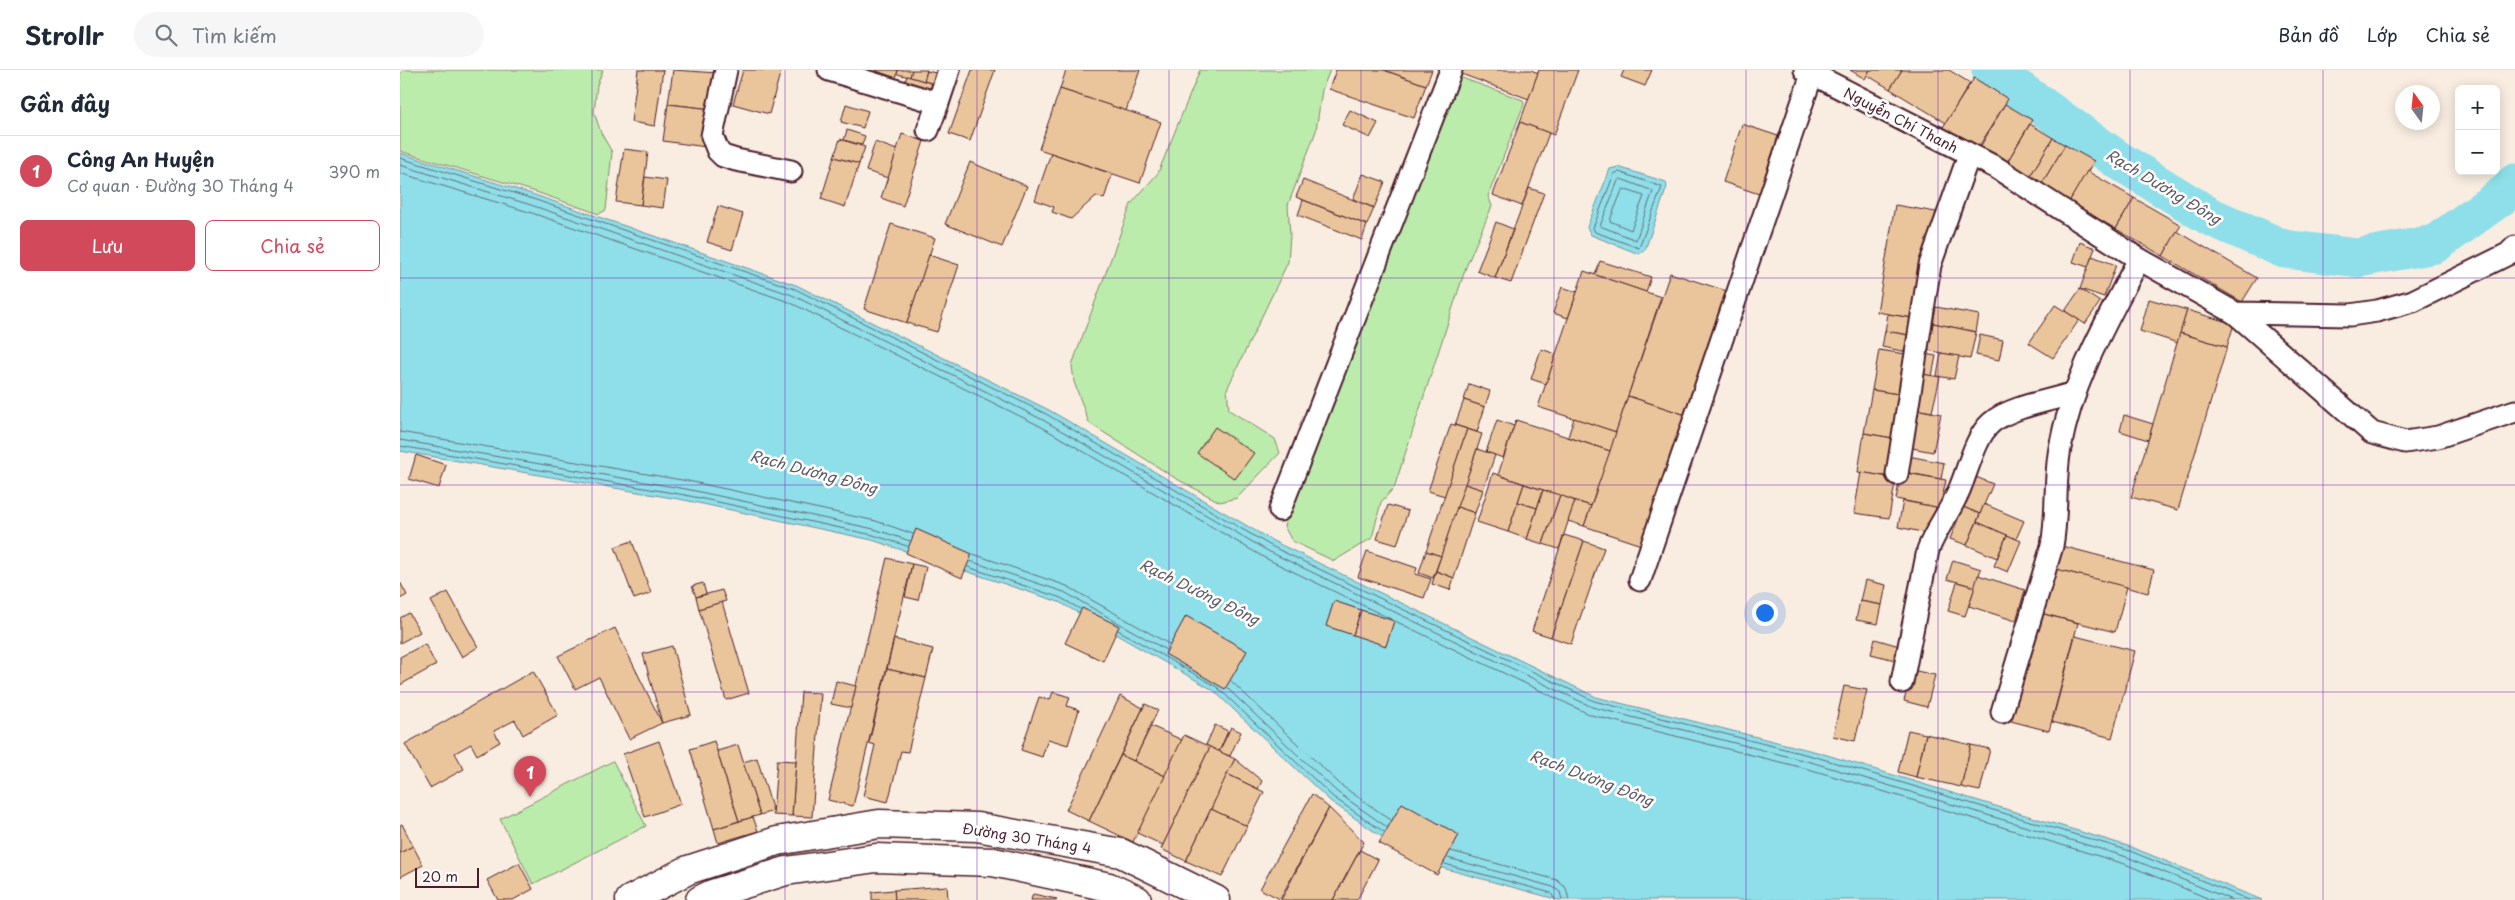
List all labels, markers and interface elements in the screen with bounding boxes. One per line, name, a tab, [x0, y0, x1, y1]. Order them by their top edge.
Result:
search box	[134, 12, 484, 57]
text: Strollr	[25, 17, 104, 53]
icon: search	[152, 21, 180, 49]
text: Tìm kiếm	[192, 21, 277, 49]
text: Bản đồ	[2278, 21, 2339, 48]
text: Lớp	[2367, 21, 2398, 48]
text: Chia sẻ	[2426, 21, 2490, 48]
street label: Nguyễn Chí Thanh	[1840, 82, 1962, 158]
north arrow	[2395, 85, 2440, 130]
map controls	[2455, 85, 2500, 175]
button: +	[2455, 85, 2500, 130]
text: Gần đây	[20, 87, 110, 119]
button: −	[2455, 130, 2500, 175]
water label: Rạch Dương Đông	[2102, 143, 2227, 230]
text: Công An Huyện	[67, 145, 214, 173]
text: 1	[32, 159, 40, 183]
text: 390 m	[329, 159, 380, 183]
text: Cơ quan · Đường 30 Tháng 4	[67, 173, 294, 197]
button: Lưu	[20, 220, 195, 271]
button: Chia sẻ	[205, 220, 380, 271]
water label: Rạch Dương Đông	[748, 443, 882, 499]
water label: Rạch Dương Đông	[1136, 552, 1265, 631]
your location	[1752, 600, 1778, 626]
water label: Rạch Dương Đông	[1527, 743, 1659, 812]
pin: 1	[514, 756, 546, 797]
street label: Đường 30 Tháng 4	[961, 817, 1093, 859]
scale bar	[415, 865, 479, 888]
text: 20 m	[422, 866, 458, 887]

